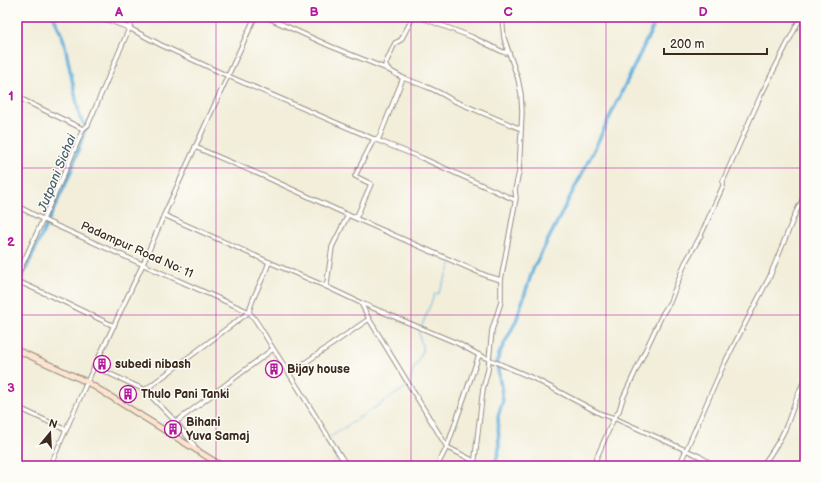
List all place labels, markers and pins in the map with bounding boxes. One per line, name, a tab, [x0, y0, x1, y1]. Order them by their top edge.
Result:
building icon: subedi nibash	[92, 354, 112, 374]
place label: subedi nibash	[115, 357, 191, 372]
building icon: Bijay house	[264, 359, 284, 379]
place label: Bijay house	[287, 362, 350, 377]
building icon: Thulo Pani Tanki	[118, 384, 138, 404]
place label: Thulo Pani Tanki	[141, 387, 229, 402]
place label: Bihani Yuva Samaj	[186, 415, 249, 444]
building icon: Bihani Yuva Samaj	[163, 419, 183, 439]

